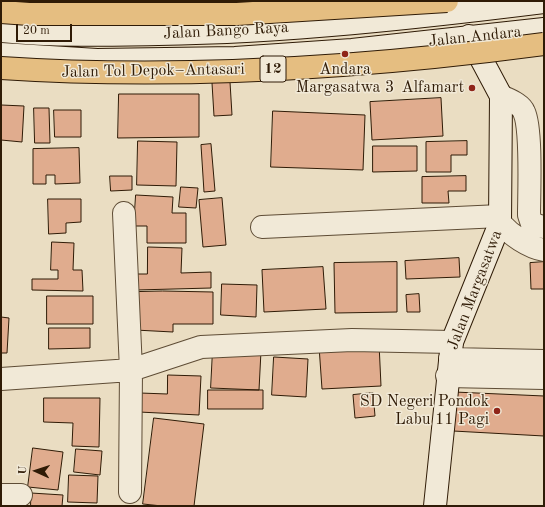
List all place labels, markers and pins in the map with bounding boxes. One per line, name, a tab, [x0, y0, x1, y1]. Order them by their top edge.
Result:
marker: Andara Margasatwa 3	[340, 49, 350, 59]
place label: Andara Margasatwa 3	[296, 60, 394, 98]
place label: Alfamart	[402, 78, 464, 98]
marker: Alfamart	[467, 83, 477, 93]
place label: SD Negeri Pondok Labu 11 Pagi	[360, 392, 489, 430]
marker: SD Negeri Pondok Labu 11 Pagi	[492, 406, 502, 416]

